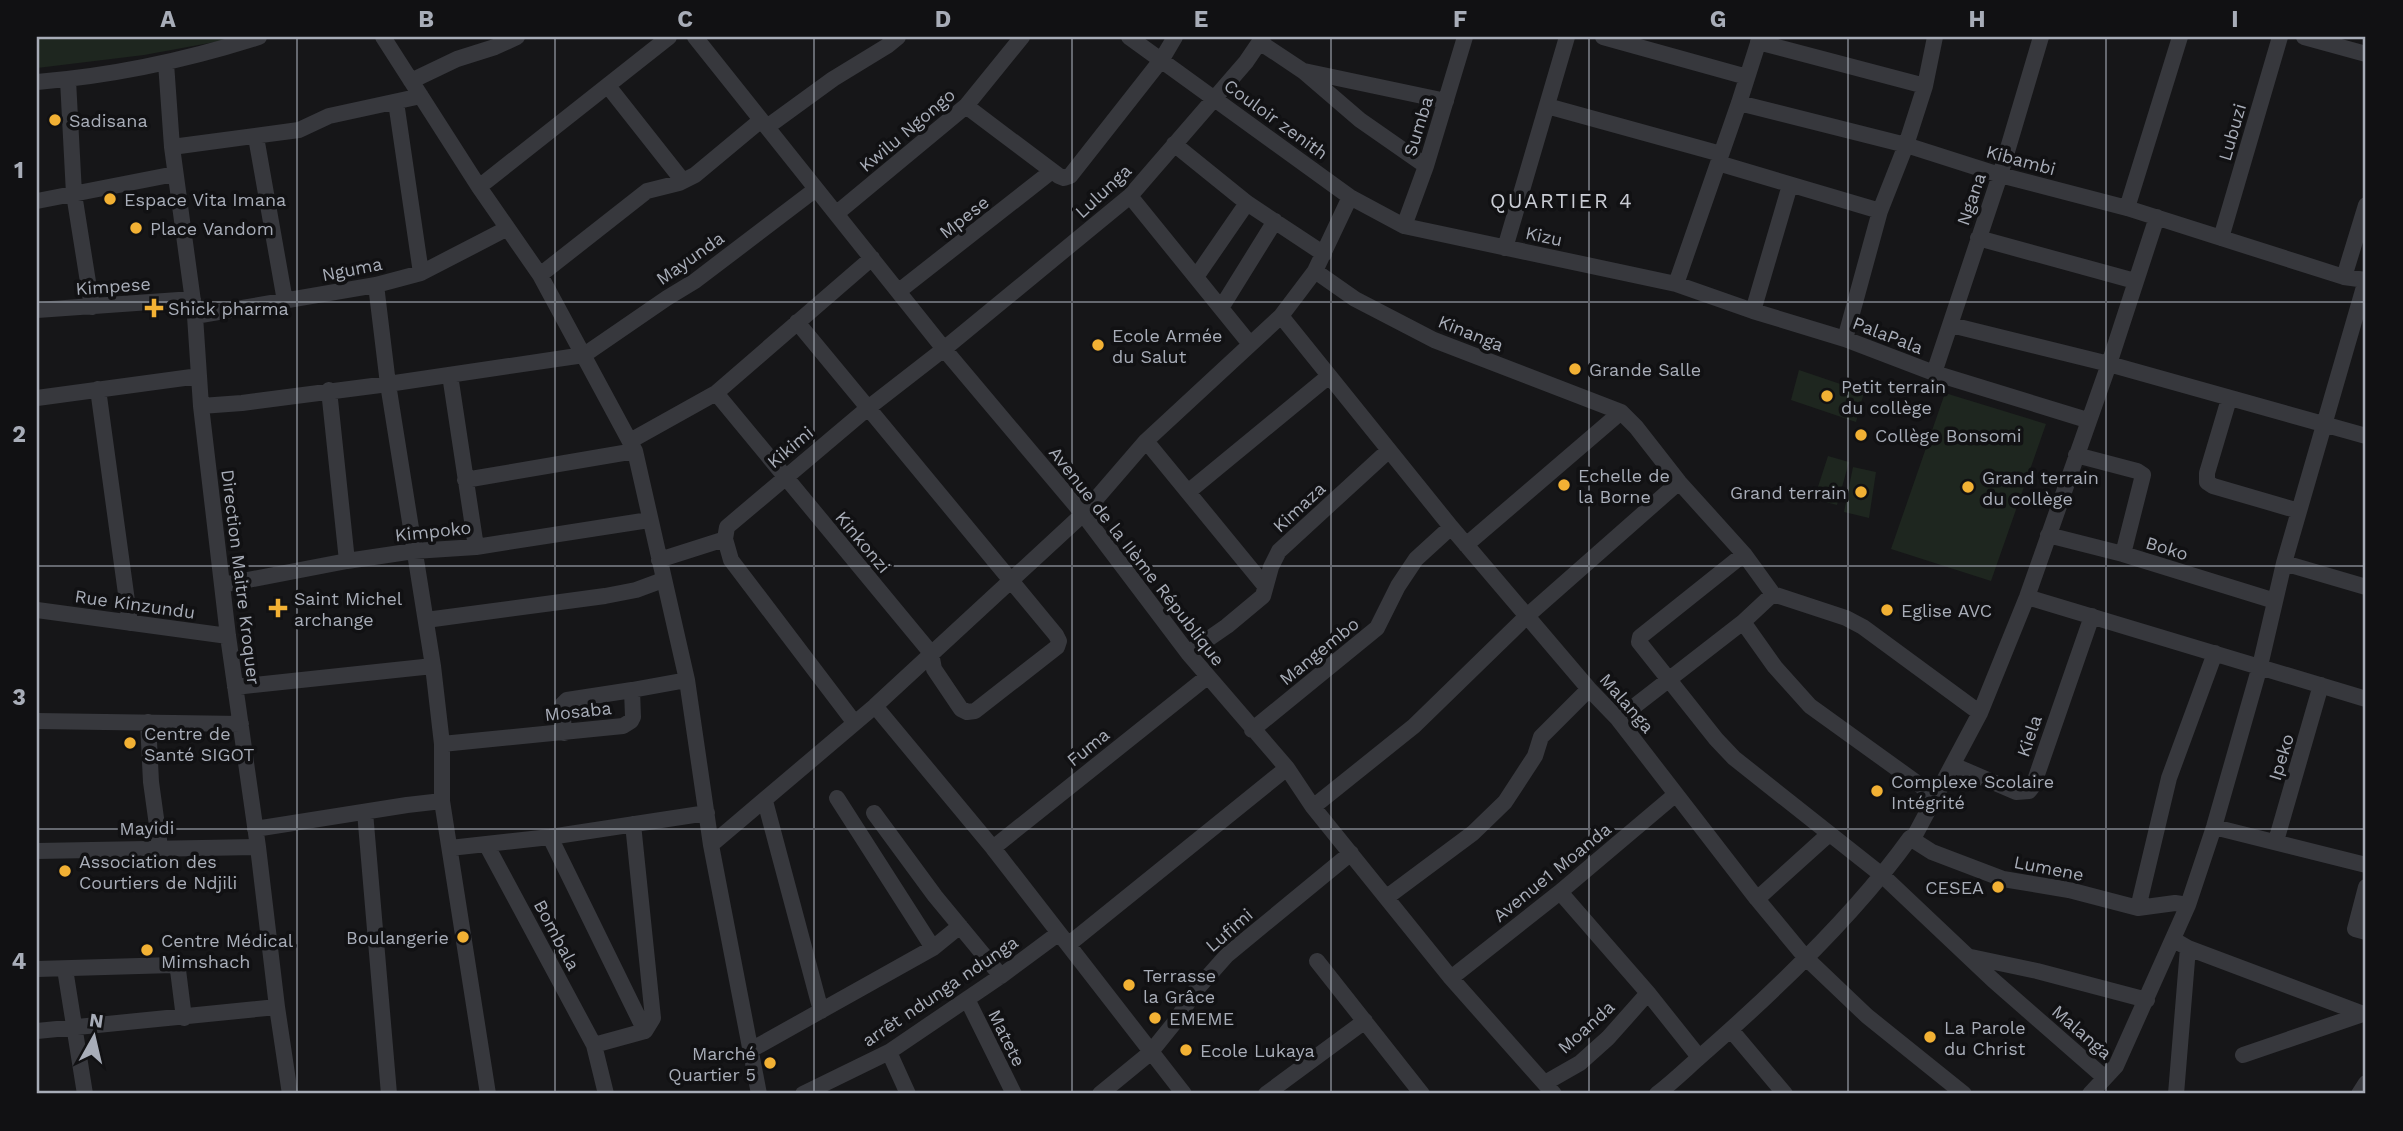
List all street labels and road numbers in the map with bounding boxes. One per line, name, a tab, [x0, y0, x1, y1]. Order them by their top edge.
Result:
street label: Couloir zenith	[1220, 74, 1332, 164]
street label: Kwilu Ngongo	[855, 84, 959, 176]
street label: Sumba	[1399, 94, 1437, 158]
street label: Lubuzi	[2214, 101, 2250, 163]
street label: Kibambi	[1984, 141, 2058, 179]
street label: Lulunga	[1071, 160, 1135, 222]
street label: Ngana	[1952, 170, 1990, 228]
street label: Mpese	[935, 191, 993, 243]
street label: Kizu	[1524, 222, 1564, 250]
street label: Mayunda	[652, 227, 728, 289]
street label: Nguma	[320, 253, 384, 285]
street label: Kimpese	[75, 273, 151, 299]
street label: Kinanga	[1435, 310, 1507, 356]
street label: PalaPala	[1850, 312, 1926, 358]
street label: Kikimi	[763, 422, 817, 472]
street label: Avenue de la IIème République	[1045, 442, 1229, 670]
street label: Direction Maitre Kroquer	[217, 468, 265, 686]
street label: Kimaza	[1269, 478, 1329, 536]
street label: Kinkonzi	[831, 507, 895, 577]
street label: Kimpoko	[394, 517, 472, 545]
street label: Boko	[2143, 532, 2191, 564]
street label: Rue Kinzundu	[73, 585, 197, 623]
street label: Mangembo	[1275, 613, 1363, 689]
street label: Malanga	[1595, 669, 1659, 737]
street label: Mosaba	[543, 697, 613, 725]
street label: Kiela	[2012, 712, 2046, 760]
street label: Fuma	[1062, 724, 1114, 770]
street label: Ipeko	[2264, 731, 2298, 783]
street label: Mayidi	[119, 817, 175, 839]
street label: Avenue1 Moanda	[1489, 818, 1615, 926]
street label: Lumene	[2012, 851, 2086, 885]
street label: Bombala	[530, 896, 584, 974]
street label: Lufimi	[1201, 904, 1257, 956]
street label: arrêt ndunga ndunga	[858, 931, 1022, 1051]
street label: Moanda	[1553, 996, 1619, 1058]
street label: Malanga	[2048, 1000, 2116, 1064]
street label: Matete	[984, 1006, 1030, 1070]

